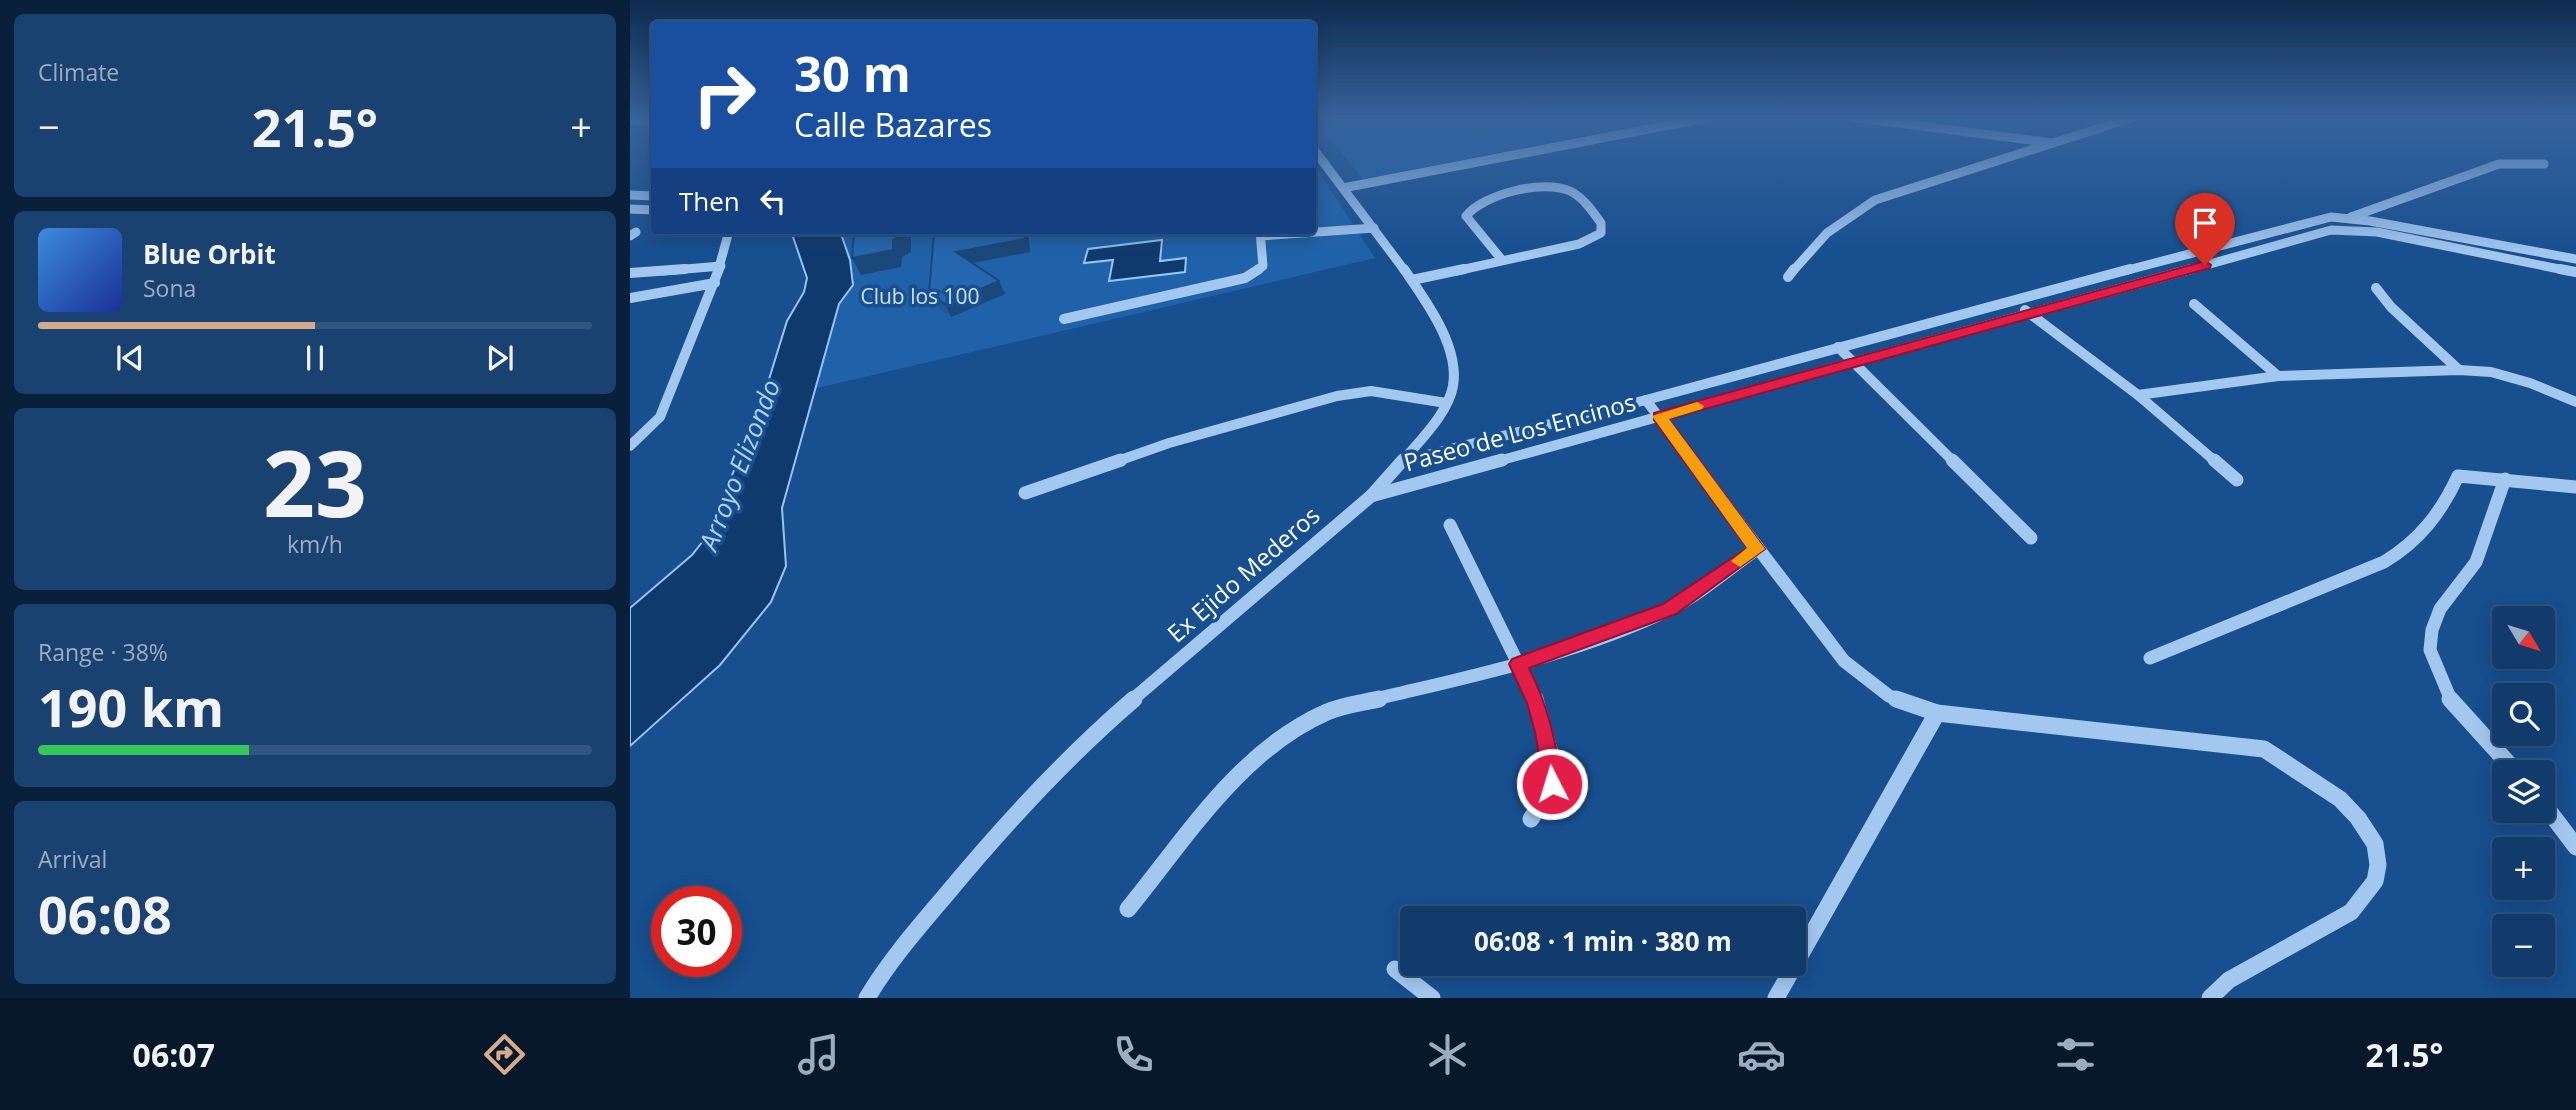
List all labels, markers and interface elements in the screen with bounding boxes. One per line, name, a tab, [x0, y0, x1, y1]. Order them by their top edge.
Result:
text: 30 m	[794, 40, 911, 106]
icon: right	[679, 49, 770, 140]
text: Climate	[38, 56, 119, 88]
text: 21.5°	[252, 91, 378, 162]
text: −	[38, 100, 60, 152]
text: +	[570, 100, 592, 152]
text: Calle Bazares	[794, 103, 992, 146]
icon: left	[754, 182, 792, 220]
text: Then	[679, 183, 740, 219]
pin	[2175, 193, 2235, 265]
icon: arrive	[2186, 204, 2224, 242]
text: Blue Orbit	[143, 236, 276, 272]
text: Sona	[143, 272, 196, 304]
park label: Club los 100	[860, 282, 980, 310]
icon: previous	[111, 339, 149, 377]
icon: pause	[296, 339, 334, 377]
icon: next	[481, 339, 519, 377]
water label: Arroyo Elizondo	[689, 374, 788, 557]
street label: Paseo de Los Encinos	[1400, 385, 1639, 478]
text: 23	[263, 420, 367, 544]
street label: Ex Ejido Mederos	[1160, 498, 1326, 649]
text: km/h	[287, 528, 343, 560]
north arrow	[2492, 606, 2555, 668]
map controls	[2492, 606, 2555, 977]
text: Range · 38%	[38, 636, 168, 668]
text: 190 km	[38, 671, 224, 742]
button: search	[2492, 683, 2555, 746]
position arrow	[1515, 747, 1589, 821]
button: layers	[2492, 760, 2555, 823]
button: +	[2492, 837, 2555, 900]
text: Arrival	[38, 843, 107, 875]
text: 06:08	[38, 878, 172, 949]
speed limit sign: 30	[651, 886, 742, 977]
button: −	[2492, 914, 2555, 977]
text: 06:08 · 1 min · 380 m	[1474, 923, 1732, 959]
icon: directions	[480, 1030, 529, 1079]
icon: music	[794, 1030, 843, 1079]
icon: phone	[1109, 1030, 1158, 1079]
icon: climate	[1423, 1030, 1472, 1079]
icon: car	[1737, 1030, 1786, 1079]
icon: filters	[2051, 1030, 2100, 1079]
text: 06:07	[133, 1033, 215, 1076]
text: 21.5°	[2366, 1033, 2443, 1076]

